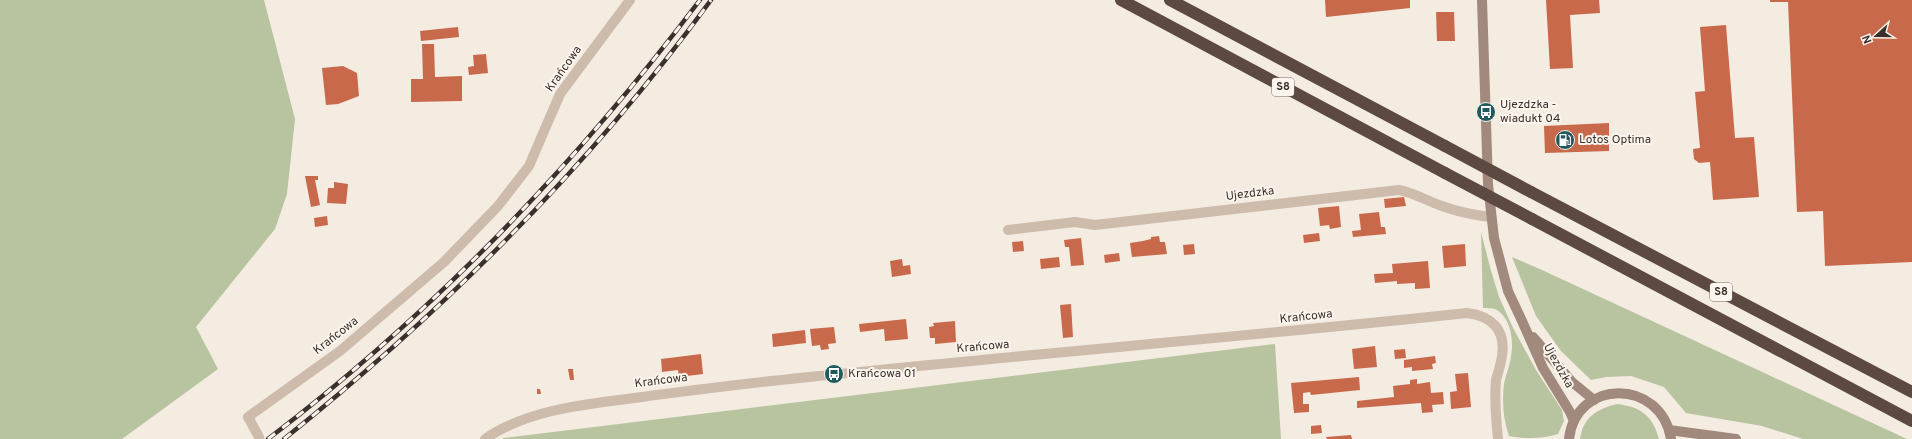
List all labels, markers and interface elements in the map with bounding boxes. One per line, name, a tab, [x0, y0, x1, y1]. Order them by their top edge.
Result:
north arrow	[1856, 16, 1896, 56]
text: N	[1860, 33, 1876, 45]
street label: Krańcowa	[542, 43, 586, 95]
road number: S8	[1272, 78, 1294, 96]
place label: Ujezdzka - wiadukt 04	[1500, 97, 1560, 127]
bus stop icon: Ujezdzka - wiadukt 04	[1475, 101, 1497, 123]
fuel station icon: Lotos Optima	[1554, 129, 1576, 151]
place label: Lotos Optima	[1579, 132, 1651, 148]
street label: Ujezdzka	[1225, 183, 1275, 205]
road number: S8	[1710, 283, 1732, 301]
street label: Krańcowa	[1279, 306, 1333, 328]
street label: Krańcowa	[310, 313, 362, 359]
street label: Krańcowa	[956, 337, 1010, 357]
street label: Ujezdzka	[1539, 341, 1577, 391]
bus stop icon: Krańcowa 01	[823, 363, 845, 385]
place label: Krańcowa 01	[848, 366, 916, 382]
street label: Krańcowa	[634, 370, 688, 392]

